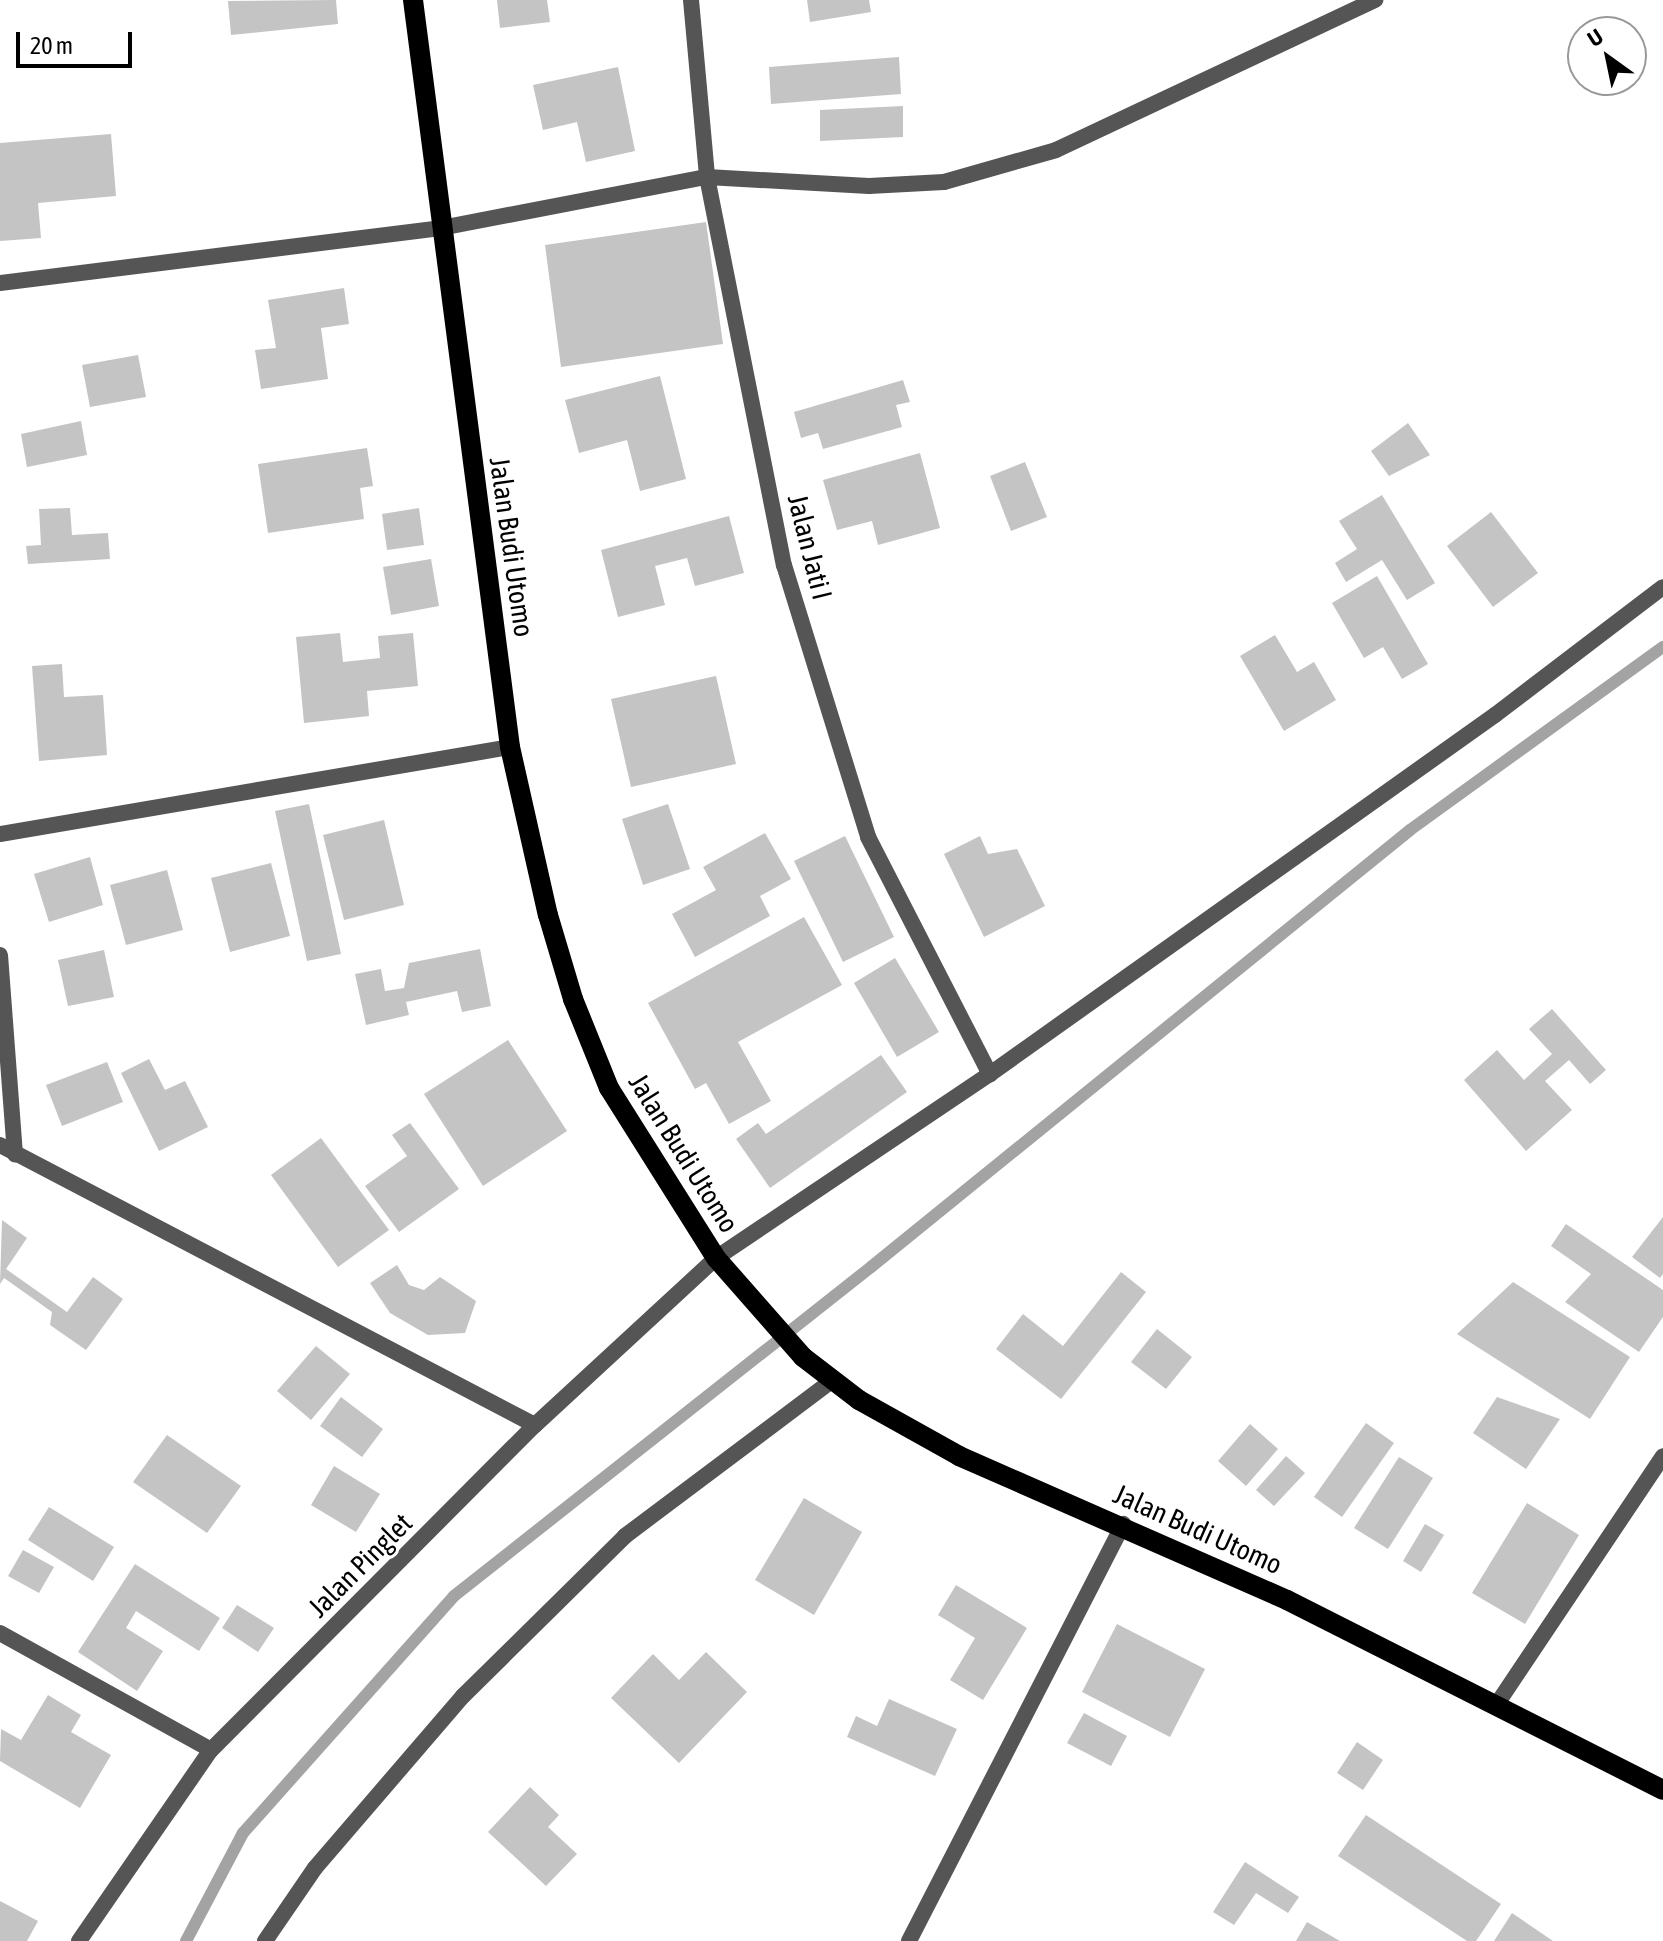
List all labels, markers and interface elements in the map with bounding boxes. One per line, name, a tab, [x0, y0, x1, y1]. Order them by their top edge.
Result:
scale bar	[20, 16, 136, 66]
north arrow	[1567, 16, 1647, 96]
text: U	[1582, 23, 1608, 52]
text: 20 m	[30, 32, 73, 59]
street label: Jalan Budi Utomo	[483, 455, 541, 639]
street label: Jalan Jati I	[781, 491, 839, 603]
street label: Jalan Budi Utomo	[622, 1067, 746, 1239]
street label: Jalan Budi Utomo	[1109, 1477, 1287, 1581]
street label: Jalan Pinglet	[301, 1506, 419, 1624]

